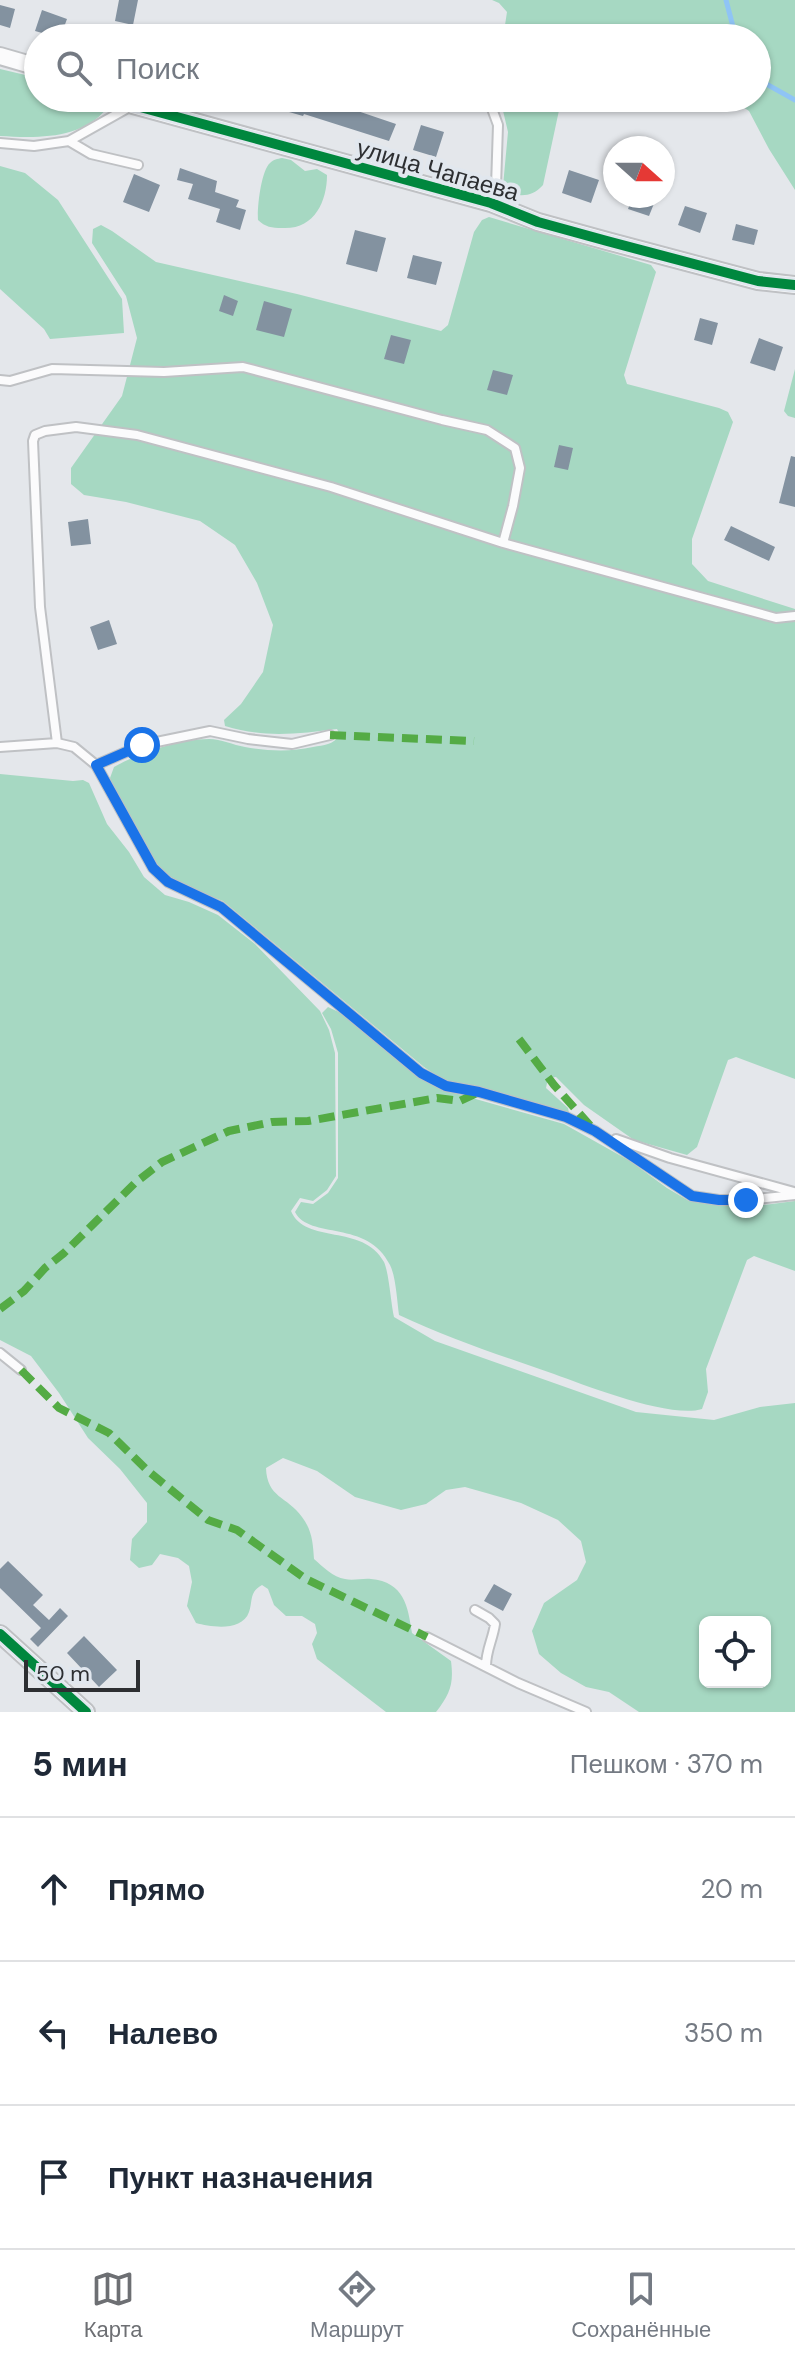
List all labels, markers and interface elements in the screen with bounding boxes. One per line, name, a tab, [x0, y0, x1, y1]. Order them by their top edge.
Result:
search box	[24, 24, 771, 112]
icon: search	[52, 46, 96, 90]
text: Поиск	[116, 49, 199, 88]
street label: улица Чапаева	[353, 132, 523, 208]
north arrow	[603, 136, 675, 208]
route start	[124, 727, 160, 763]
route end	[728, 1182, 764, 1218]
map controls	[699, 1616, 771, 1688]
button: locate	[699, 1616, 771, 1688]
scale bar	[24, 1656, 140, 1692]
text: 50 m	[36, 1659, 90, 1688]
text: 5 мин	[32, 1742, 128, 1787]
text: Пешком · 370 m	[570, 1747, 763, 1781]
icon: ahead	[32, 1867, 76, 1911]
text: Прямо	[108, 1870, 205, 1909]
text: 20 m	[700, 1872, 763, 1906]
icon: left	[32, 2011, 76, 2055]
text: Налево	[108, 2014, 218, 2053]
text: 350 m	[684, 2016, 763, 2050]
icon: arrive	[32, 2155, 76, 2199]
text: Пункт назначения	[108, 2158, 373, 2197]
tab: Карта	[84, 2267, 143, 2344]
tab: Маршрут	[310, 2267, 404, 2344]
tab: Сохранённые	[571, 2267, 711, 2344]

